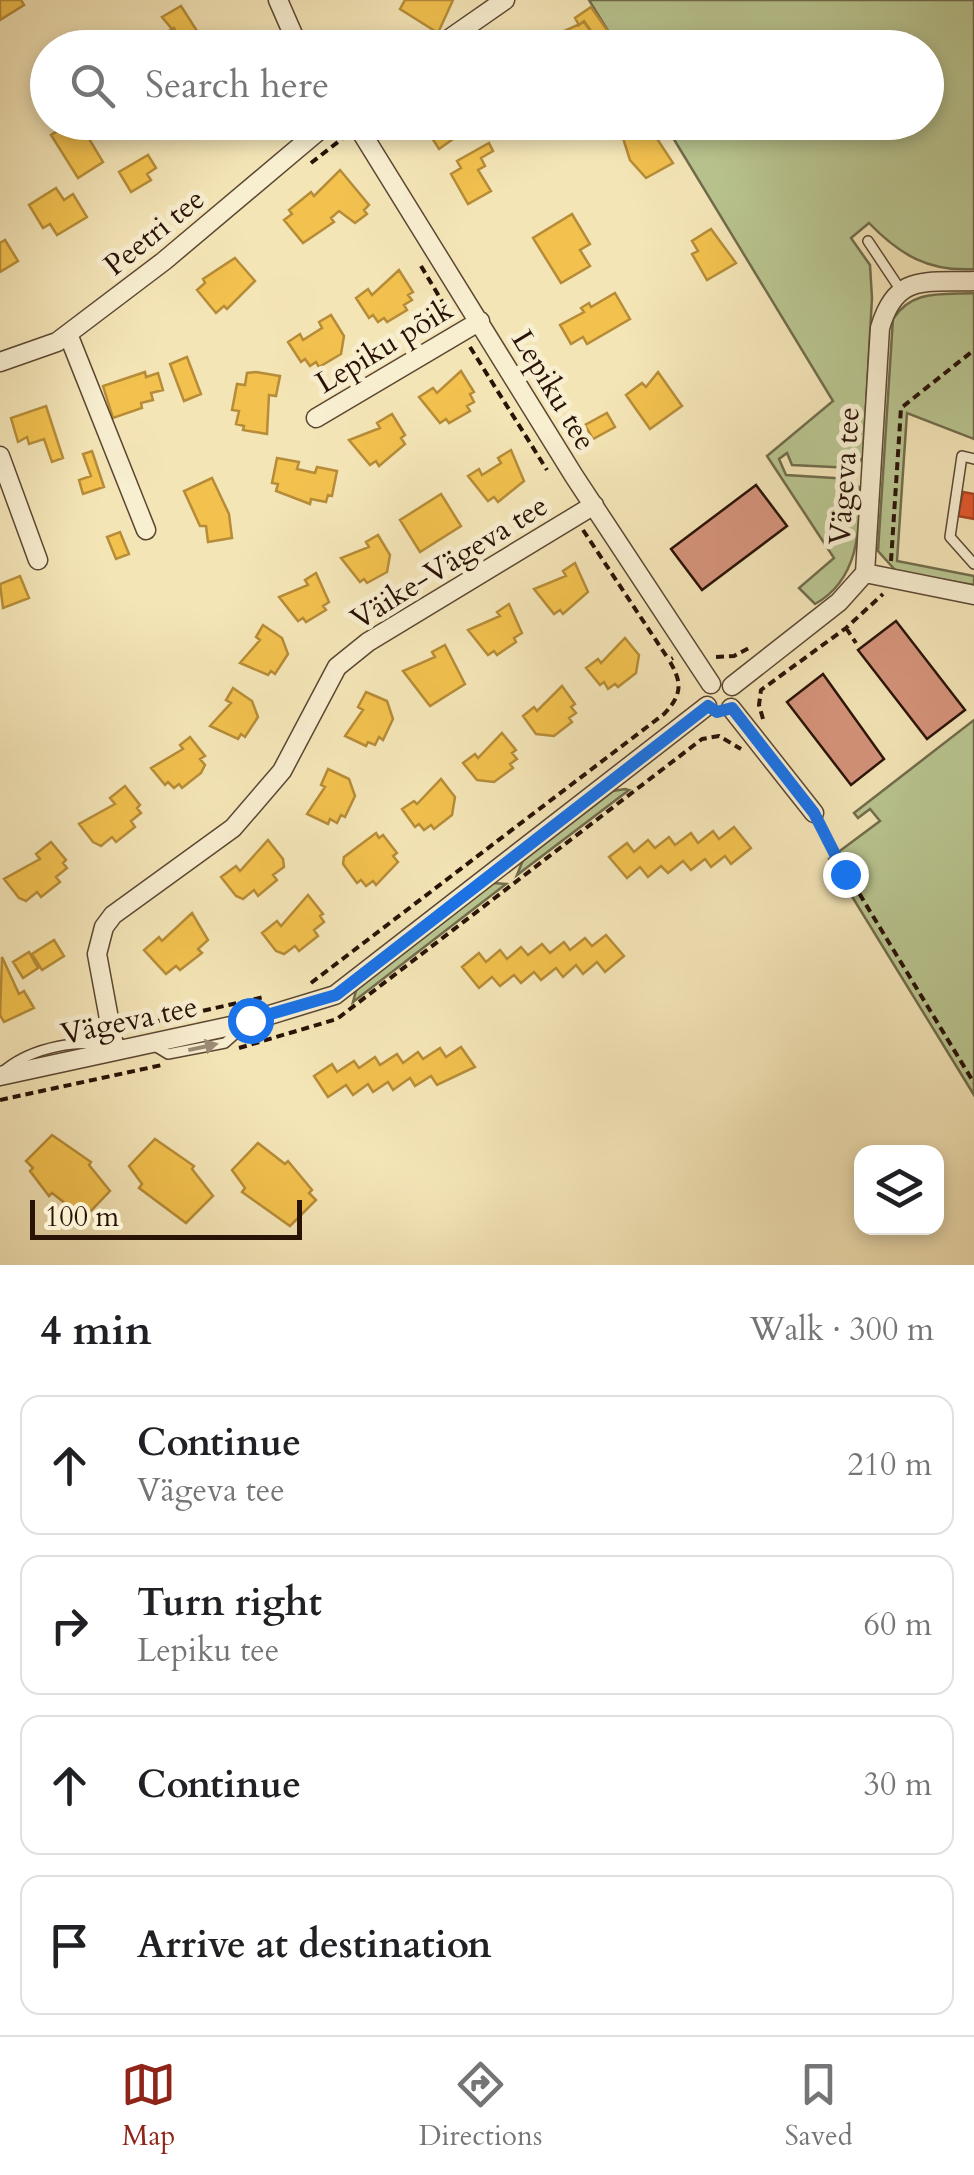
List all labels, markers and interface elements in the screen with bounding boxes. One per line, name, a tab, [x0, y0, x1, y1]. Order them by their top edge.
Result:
search box	[30, 30, 944, 140]
icon: search	[65, 58, 120, 113]
text: Search here	[145, 59, 329, 111]
street label: Peetri tee	[95, 179, 213, 286]
street label: Lepiku põik	[308, 289, 461, 403]
street label: Lepiku tee	[502, 322, 606, 458]
street label: Vägeva tee	[819, 405, 870, 547]
street label: Väike-Vägeva tee	[343, 485, 556, 640]
route end	[823, 852, 869, 898]
street label: Vägeva tee	[57, 986, 201, 1055]
route start	[228, 998, 274, 1044]
one-way arrow	[188, 1039, 219, 1055]
map controls	[854, 1145, 944, 1235]
button: layers	[854, 1145, 944, 1235]
scale bar	[30, 1195, 302, 1240]
text: 100 m	[45, 1198, 119, 1236]
text: 4 min	[40, 1302, 152, 1359]
text: Walk · 300 m	[749, 1308, 934, 1352]
text: Continue	[137, 1417, 301, 1469]
icon: ahead	[42, 1438, 97, 1493]
text: 210 m	[847, 1443, 932, 1487]
text: Vägeva tee	[137, 1469, 285, 1513]
text: Turn right	[137, 1577, 322, 1629]
icon: right	[42, 1598, 97, 1653]
text: 60 m	[864, 1603, 932, 1647]
text: Lepiku tee	[137, 1629, 279, 1673]
icon: ahead	[42, 1758, 97, 1813]
text: Continue	[137, 1759, 301, 1811]
text: 30 m	[864, 1763, 932, 1807]
icon: arrive	[42, 1918, 97, 1973]
text: Arrive at destination	[137, 1919, 492, 1971]
tab: Map	[121, 2057, 176, 2155]
tab: Directions	[419, 2057, 542, 2155]
tab: Saved	[785, 2057, 853, 2155]

